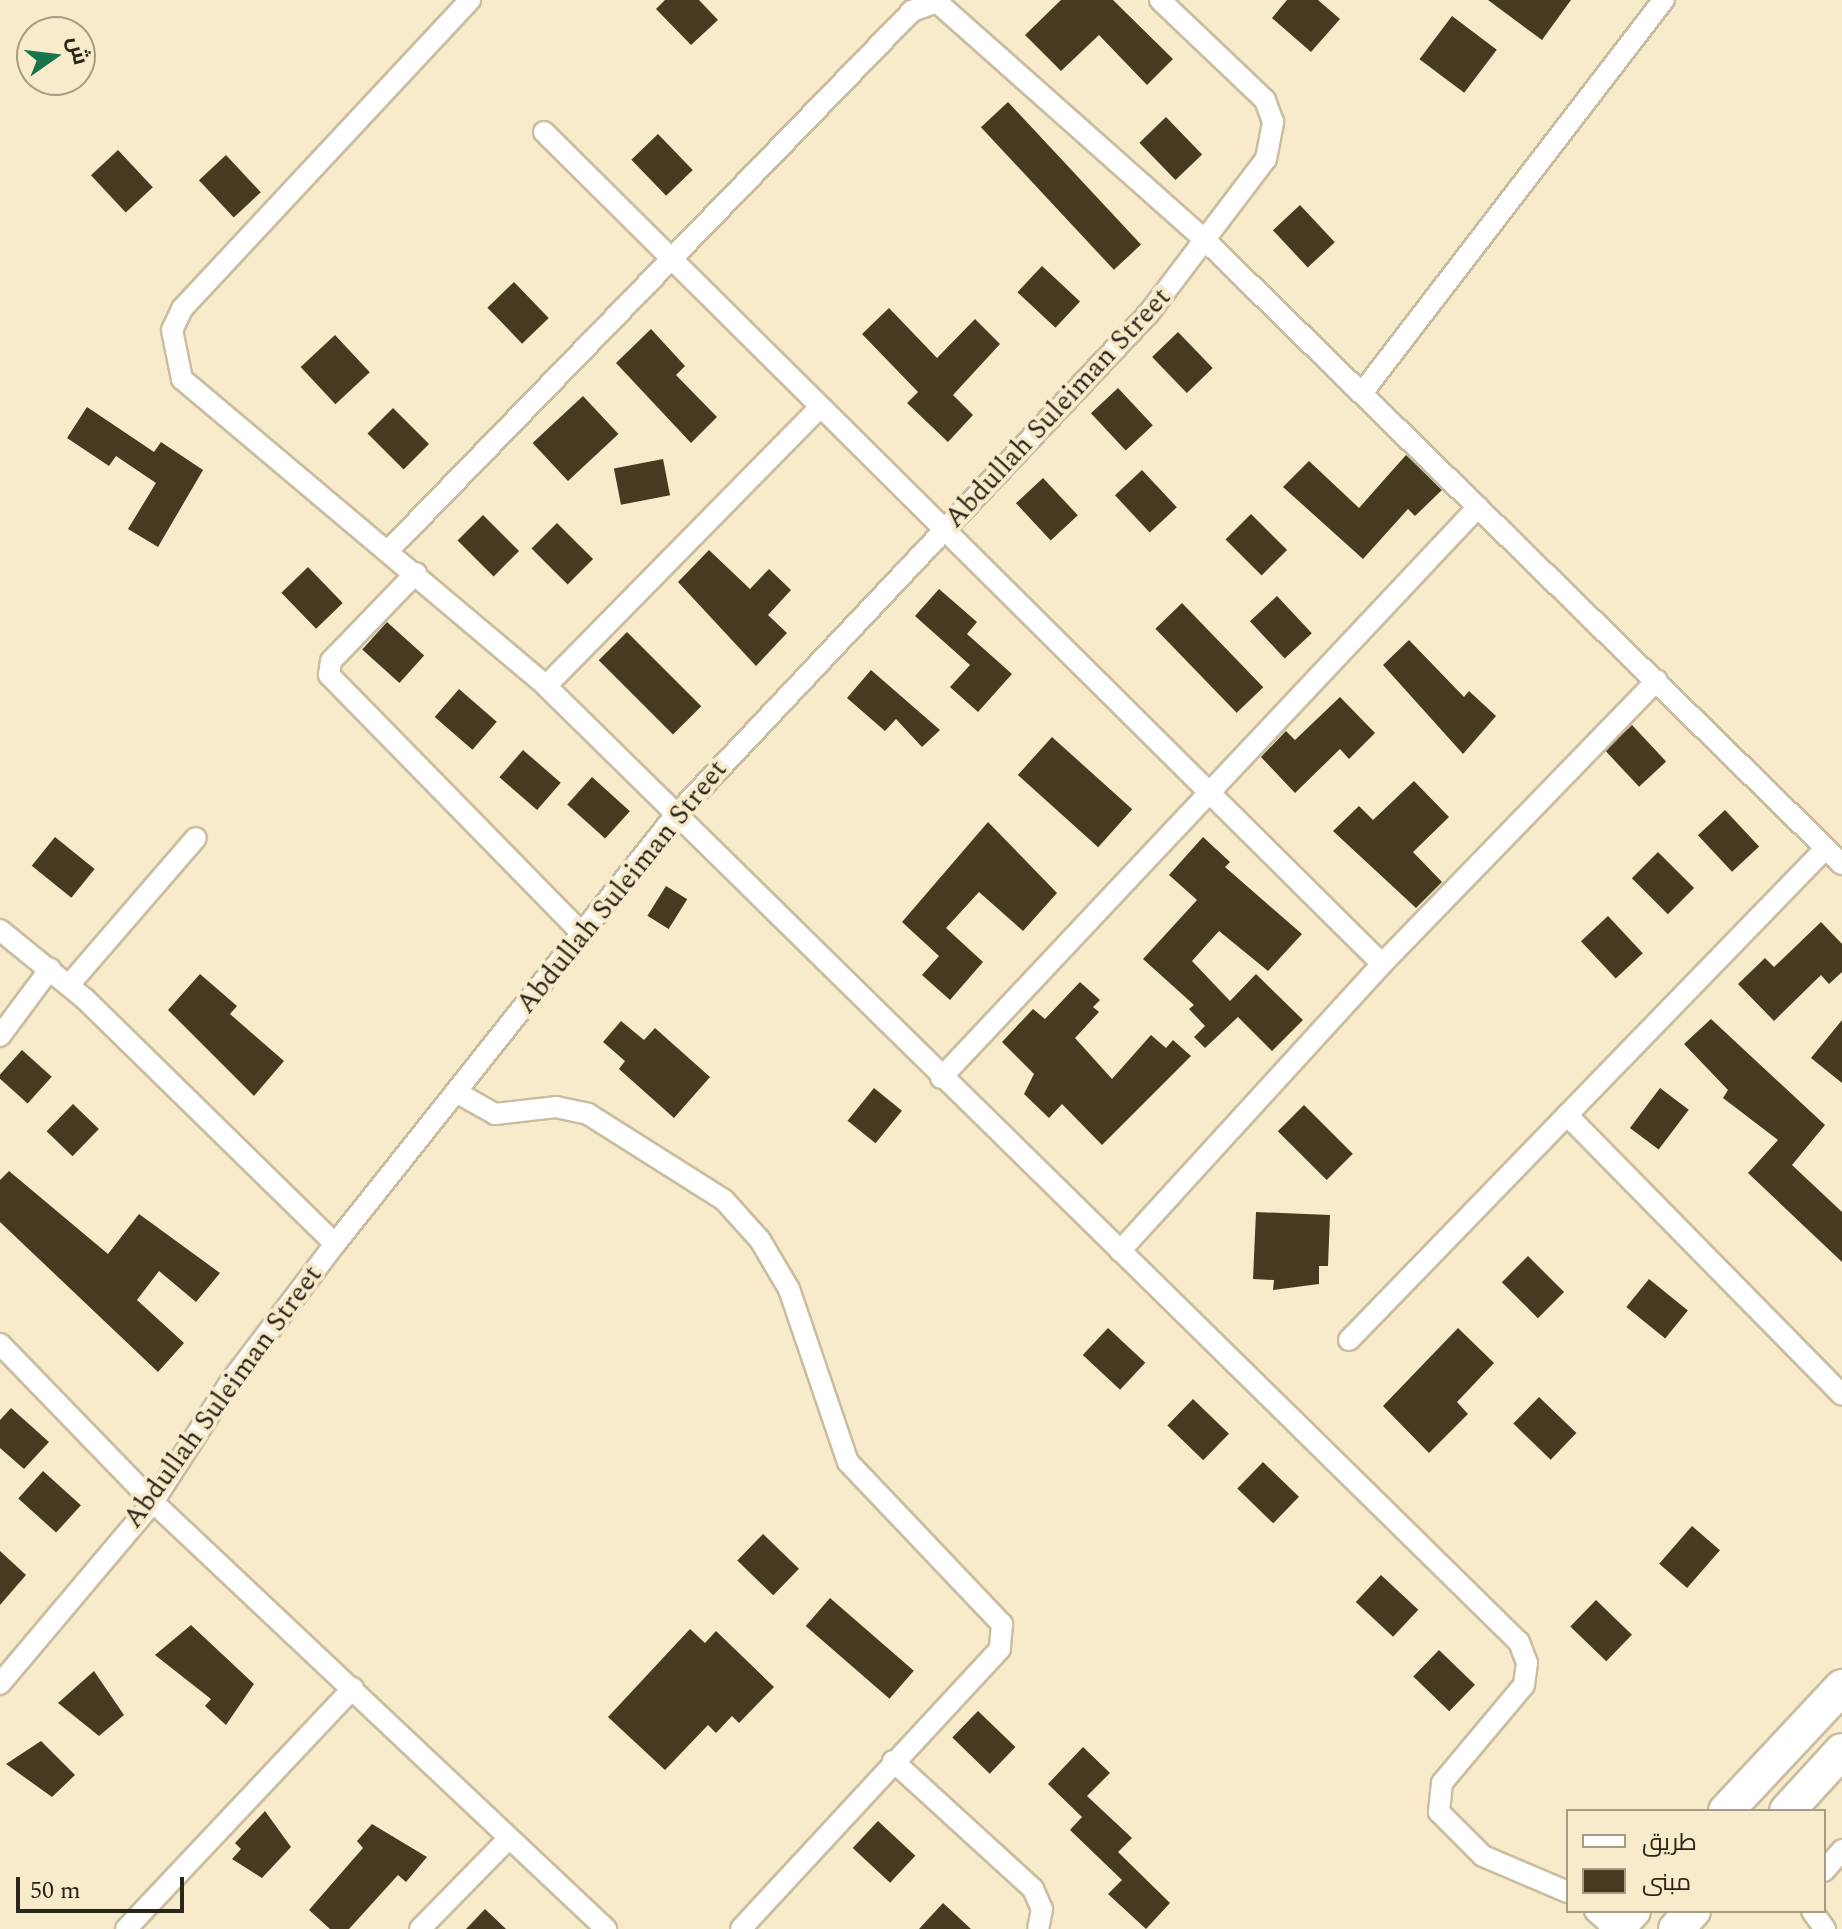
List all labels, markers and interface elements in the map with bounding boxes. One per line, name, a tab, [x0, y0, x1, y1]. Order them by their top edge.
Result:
north arrow	[16, 16, 96, 96]
text: ش	[58, 33, 97, 68]
street label: Abdullah Suleiman Street	[938, 281, 1178, 535]
street label: Abdullah Suleiman Street	[509, 753, 735, 1021]
street label: Abdullah Suleiman Street	[116, 1259, 330, 1535]
legend	[1566, 1809, 1826, 1913]
text: طريق	[1642, 1825, 1697, 1861]
scale bar	[20, 1861, 188, 1911]
text: مبنى	[1642, 1865, 1691, 1901]
text: 50 m	[30, 1873, 81, 1909]

